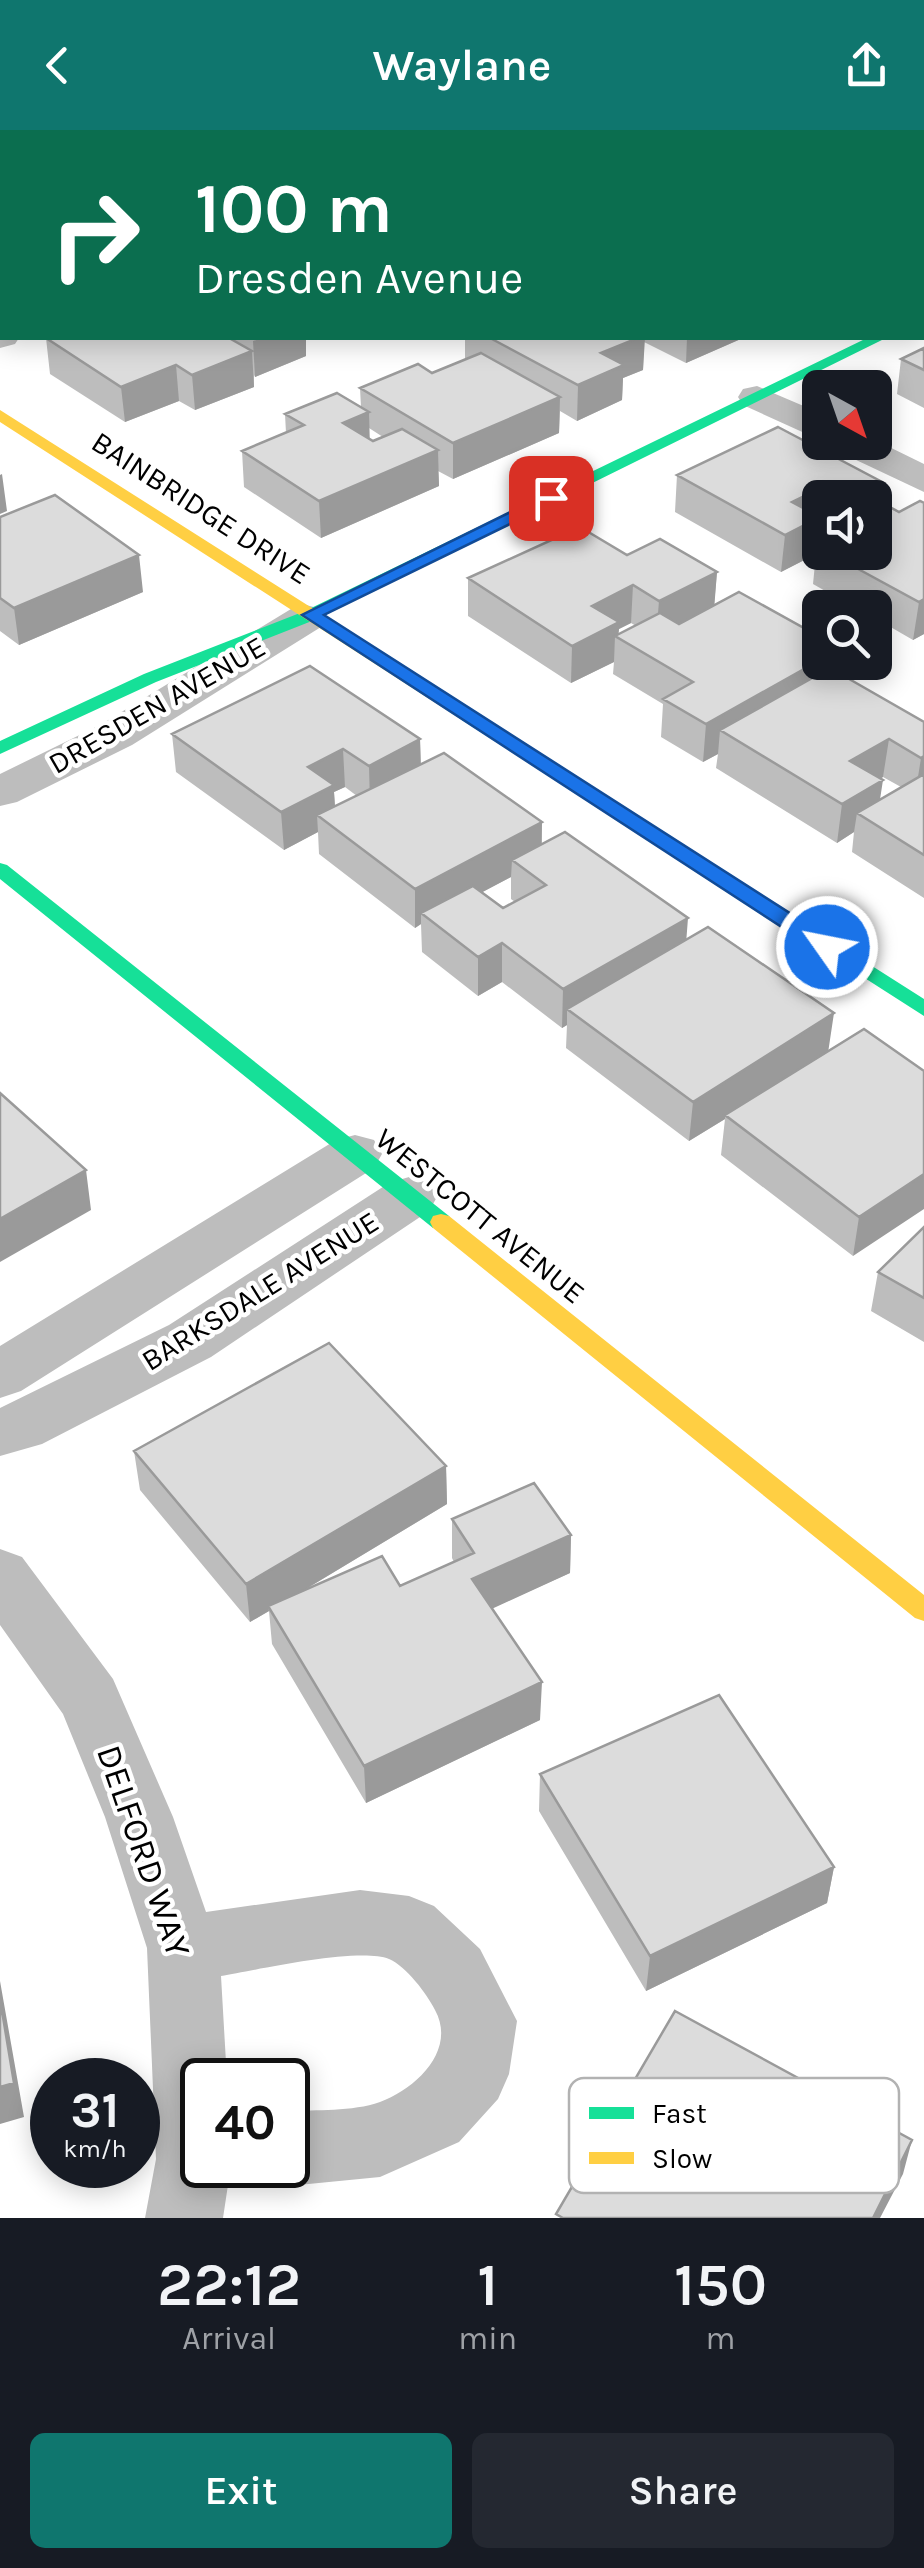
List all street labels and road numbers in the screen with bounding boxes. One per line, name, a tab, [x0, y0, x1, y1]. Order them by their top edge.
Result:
street label: BAINBRIDGE DRIVE	[85, 424, 317, 592]
street label: DRESDEN AVENUE	[42, 628, 272, 782]
street label: WESTCOTT AVENUE	[368, 1121, 592, 1311]
street label: BARKSDALE AVENUE	[135, 1203, 385, 1379]
street label: DELFORD WAY	[88, 1740, 199, 1963]

